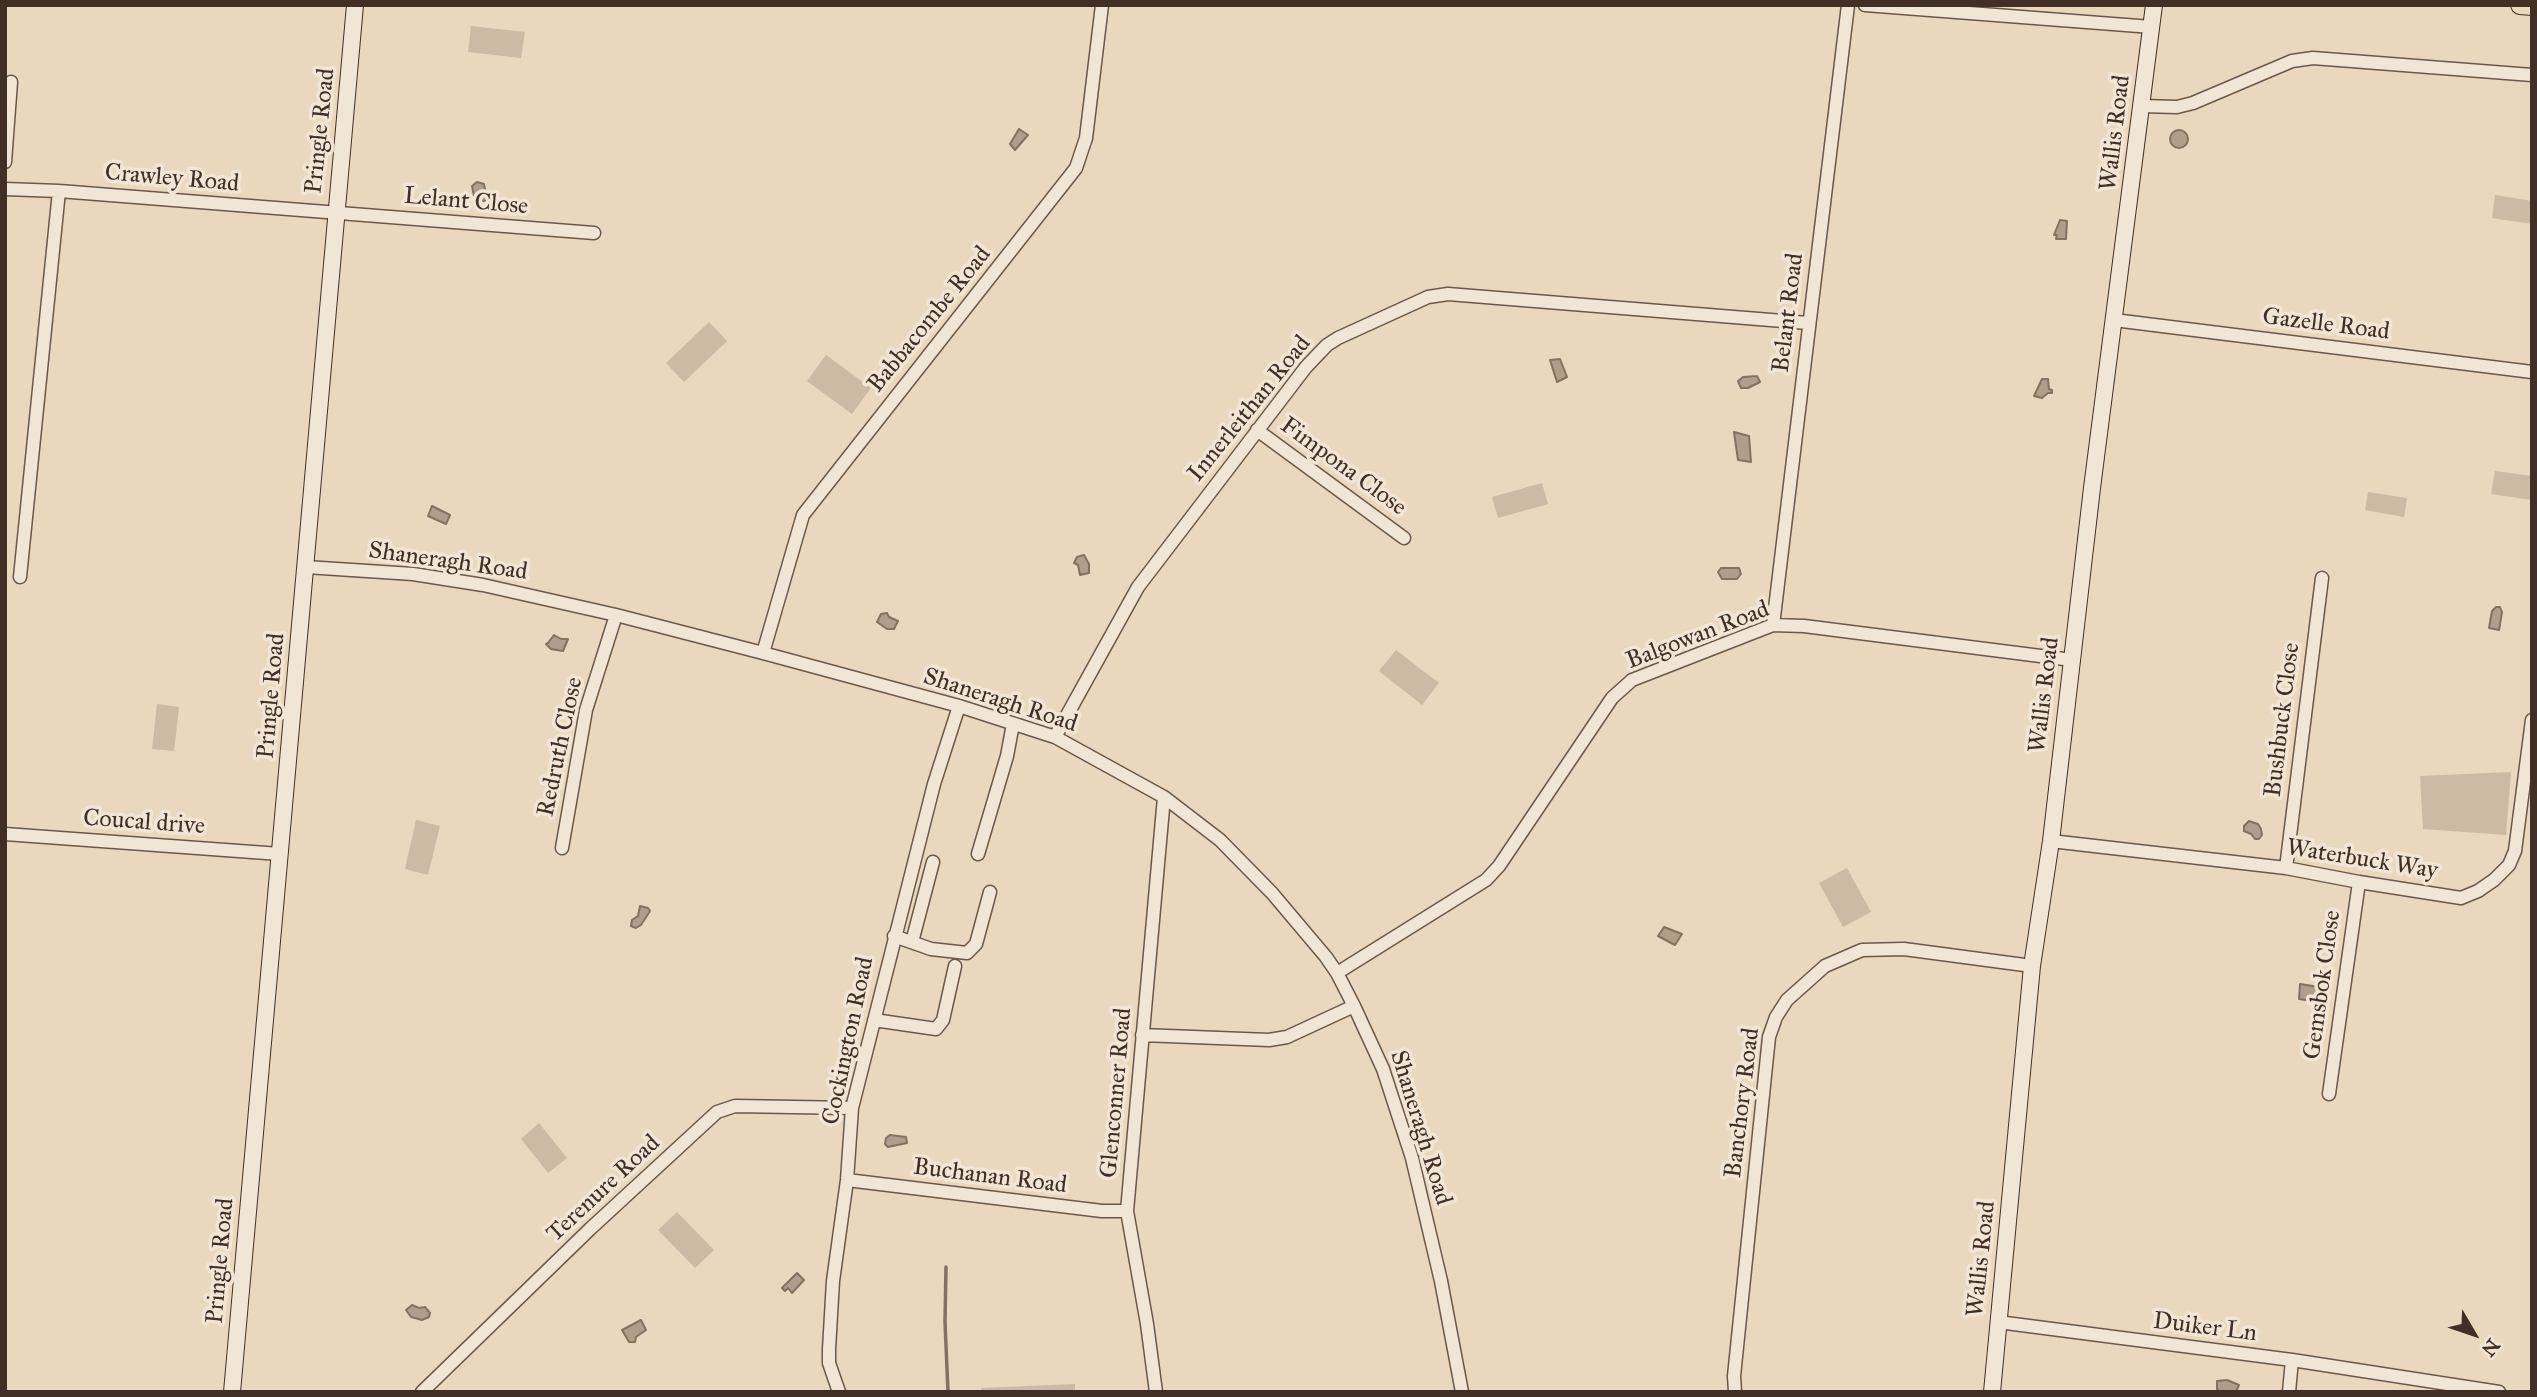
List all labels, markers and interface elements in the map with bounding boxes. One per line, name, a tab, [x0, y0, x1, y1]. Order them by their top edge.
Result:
street label: Pringle Road	[300, 67, 342, 195]
street label: Wallis Road	[2095, 73, 2137, 193]
street label: Crawley Road	[104, 159, 240, 199]
street label: Lelant Close	[403, 182, 529, 222]
street label: Babbacombe Road	[862, 241, 998, 399]
street label: Belant Road	[1767, 252, 1811, 374]
street label: Gazelle Road	[2261, 303, 2391, 347]
street label: Innerleithan Road	[1182, 330, 1318, 488]
street label: Fimpona Close	[1274, 412, 1412, 522]
street label: Shaneragh Road	[367, 537, 529, 587]
street label: Balgowan Road	[1622, 596, 1774, 676]
street label: Pringle Road	[252, 632, 292, 760]
street label: Wallis Road	[2024, 635, 2066, 755]
street label: Bushbuck Close	[2259, 641, 2307, 799]
street label: Shaneragh Road	[919, 663, 1081, 739]
street label: Redruth Close	[532, 675, 590, 819]
street label: Coucal drive	[82, 804, 206, 842]
street label: Waterbuck Way	[2284, 834, 2440, 886]
street label: Gemsbok Close	[2298, 909, 2348, 1061]
street label: Cockington Road	[817, 954, 881, 1128]
street label: Glenconner Road	[1095, 1007, 1139, 1179]
street label: Banchory Road	[1719, 1026, 1767, 1180]
street label: Shaneragh Road	[1383, 1047, 1457, 1209]
street label: Terenure Road	[541, 1129, 667, 1249]
street label: Buchanan Road	[911, 1153, 1069, 1201]
street label: Pringle Road	[201, 1197, 241, 1325]
street label: Wallis Road	[1962, 1200, 2002, 1318]
north arrow	[2439, 1299, 2509, 1369]
street label: Duiker Ln	[2152, 1307, 2258, 1349]
text: N	[2477, 1334, 2505, 1361]

